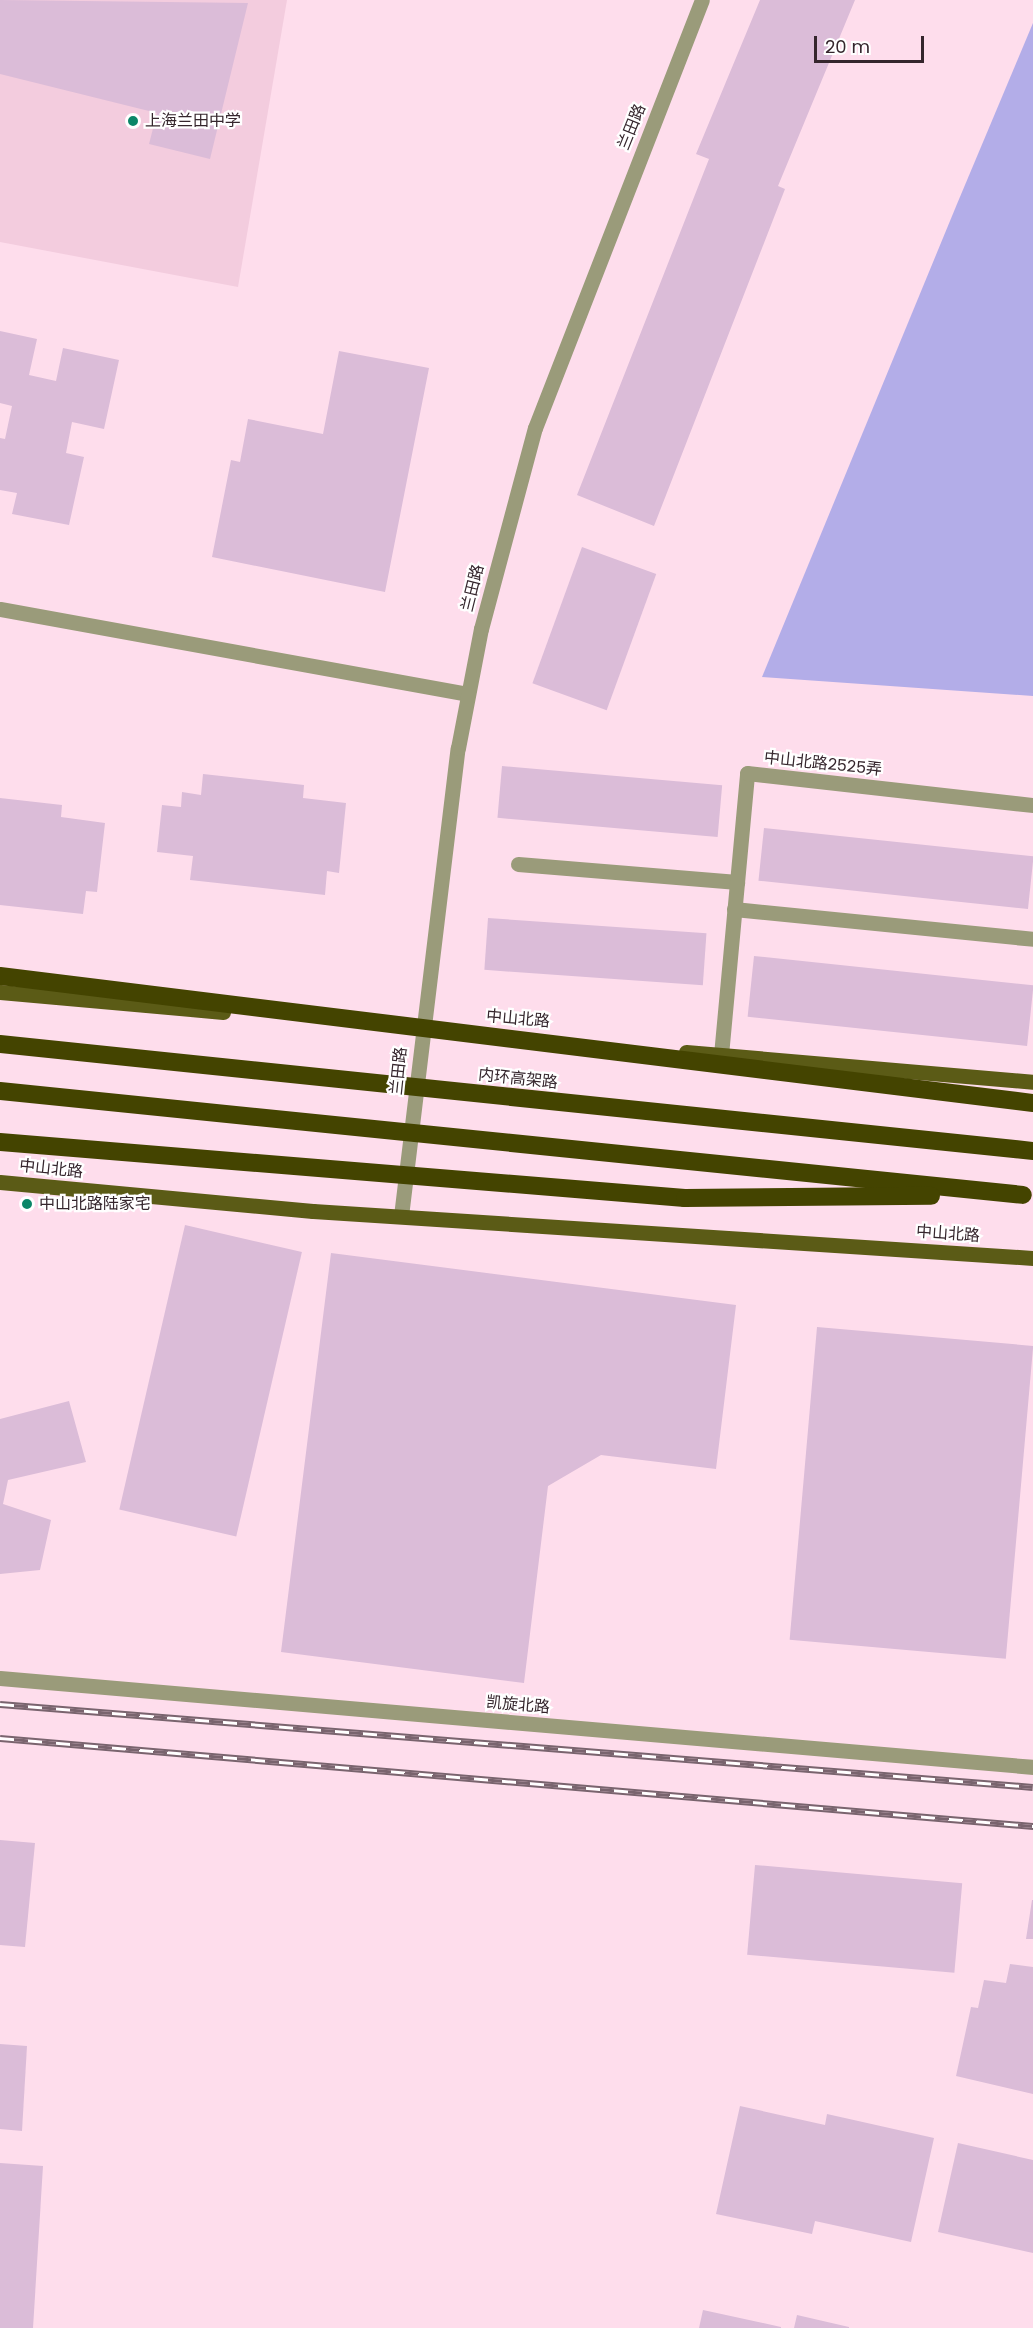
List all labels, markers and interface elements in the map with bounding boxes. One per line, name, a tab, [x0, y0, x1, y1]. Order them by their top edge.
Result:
scale bar	[817, 24, 926, 62]
text: 20 m	[825, 34, 870, 59]
street label: 兰田路	[614, 101, 650, 153]
place label: 上海兰田中学	[145, 111, 241, 131]
marker: 上海兰田中学	[126, 114, 140, 128]
street label: 兰田路	[458, 562, 488, 614]
street label: 中山北路2525弄	[763, 748, 883, 780]
street label: 中山北路	[485, 1007, 551, 1031]
street label: 兰田路	[387, 1046, 411, 1096]
street label: 内环高架路	[477, 1065, 559, 1093]
street label: 中山北路	[18, 1156, 84, 1182]
place label: 中山北路陆家宅	[39, 1194, 151, 1214]
marker: 中山北路陆家宅	[20, 1197, 34, 1211]
street label: 中山北路	[915, 1222, 981, 1246]
street label: 凯旋北路	[485, 1693, 551, 1717]

